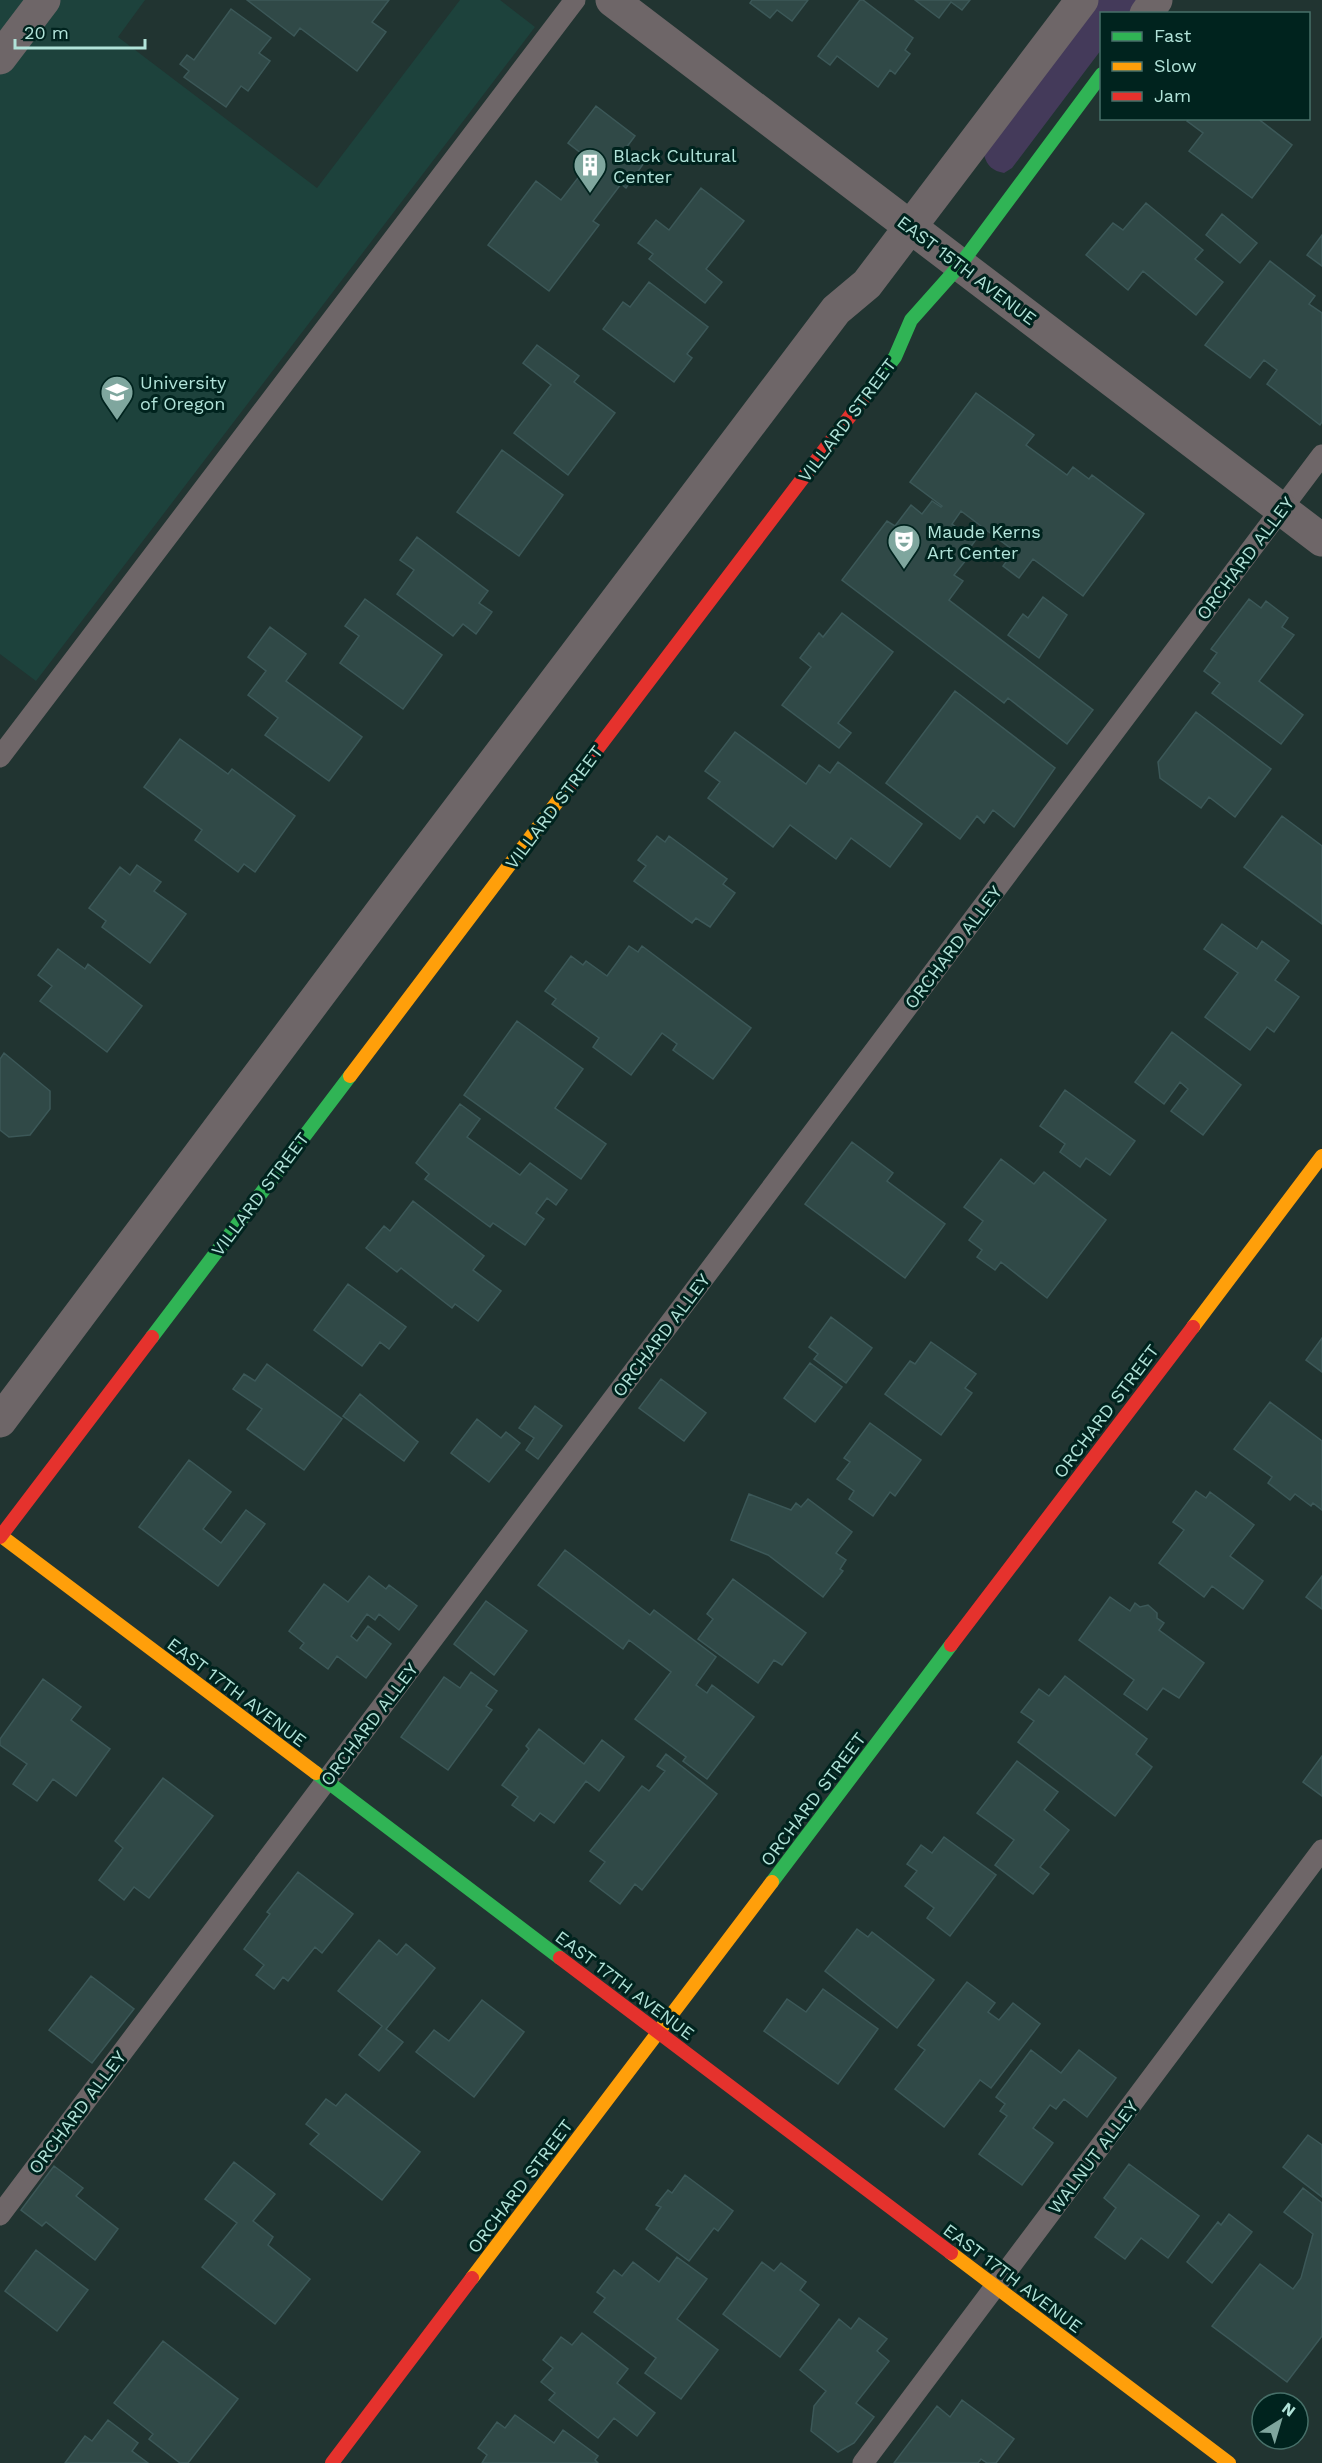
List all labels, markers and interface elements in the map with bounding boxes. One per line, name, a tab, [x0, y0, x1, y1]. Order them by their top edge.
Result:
scale bar	[15, 12, 146, 50]
legend	[1100, 12, 1310, 120]
text: 20 m	[24, 22, 69, 43]
text: Fast	[1154, 25, 1192, 46]
text: Slow	[1154, 55, 1197, 76]
text: Jam	[1154, 85, 1191, 106]
place label: Black Cultural Center	[613, 145, 737, 187]
building icon: Black Cultural Center	[572, 147, 608, 194]
street label: EAST 15TH AVENUE	[893, 211, 1041, 329]
street label: VILLARD STREET	[794, 354, 900, 486]
place label: University of Oregon	[140, 372, 227, 414]
school or university icon: University of Oregon	[99, 374, 135, 421]
street label: ORCHARD ALLEY	[1192, 492, 1298, 624]
place label: Maude Kerns Art Center	[927, 521, 1041, 563]
theatre icon: Maude Kerns Art Center	[886, 523, 922, 570]
street label: VILLARD STREET	[501, 741, 607, 873]
street label: ORCHARD ALLEY	[900, 881, 1006, 1013]
street label: VILLARD STREET	[207, 1128, 313, 1260]
street label: ORCHARD ALLEY	[608, 1269, 714, 1401]
street label: ORCHARD STREET	[1049, 1340, 1163, 1482]
street label: EAST 17TH AVENUE	[163, 1633, 311, 1751]
street label: ORCHARD ALLEY	[316, 1658, 422, 1790]
street label: ORCHARD STREET	[756, 1728, 870, 1870]
street label: EAST 17TH AVENUE	[551, 1926, 699, 2044]
street label: ORCHARD ALLEY	[24, 2046, 130, 2178]
street label: WALNUT ALLEY	[1044, 2096, 1143, 2218]
street label: ORCHARD STREET	[463, 2115, 577, 2257]
street label: EAST 17TH AVENUE	[939, 2219, 1087, 2337]
north arrow	[1250, 2391, 1310, 2451]
text: N	[1278, 2398, 1299, 2421]

